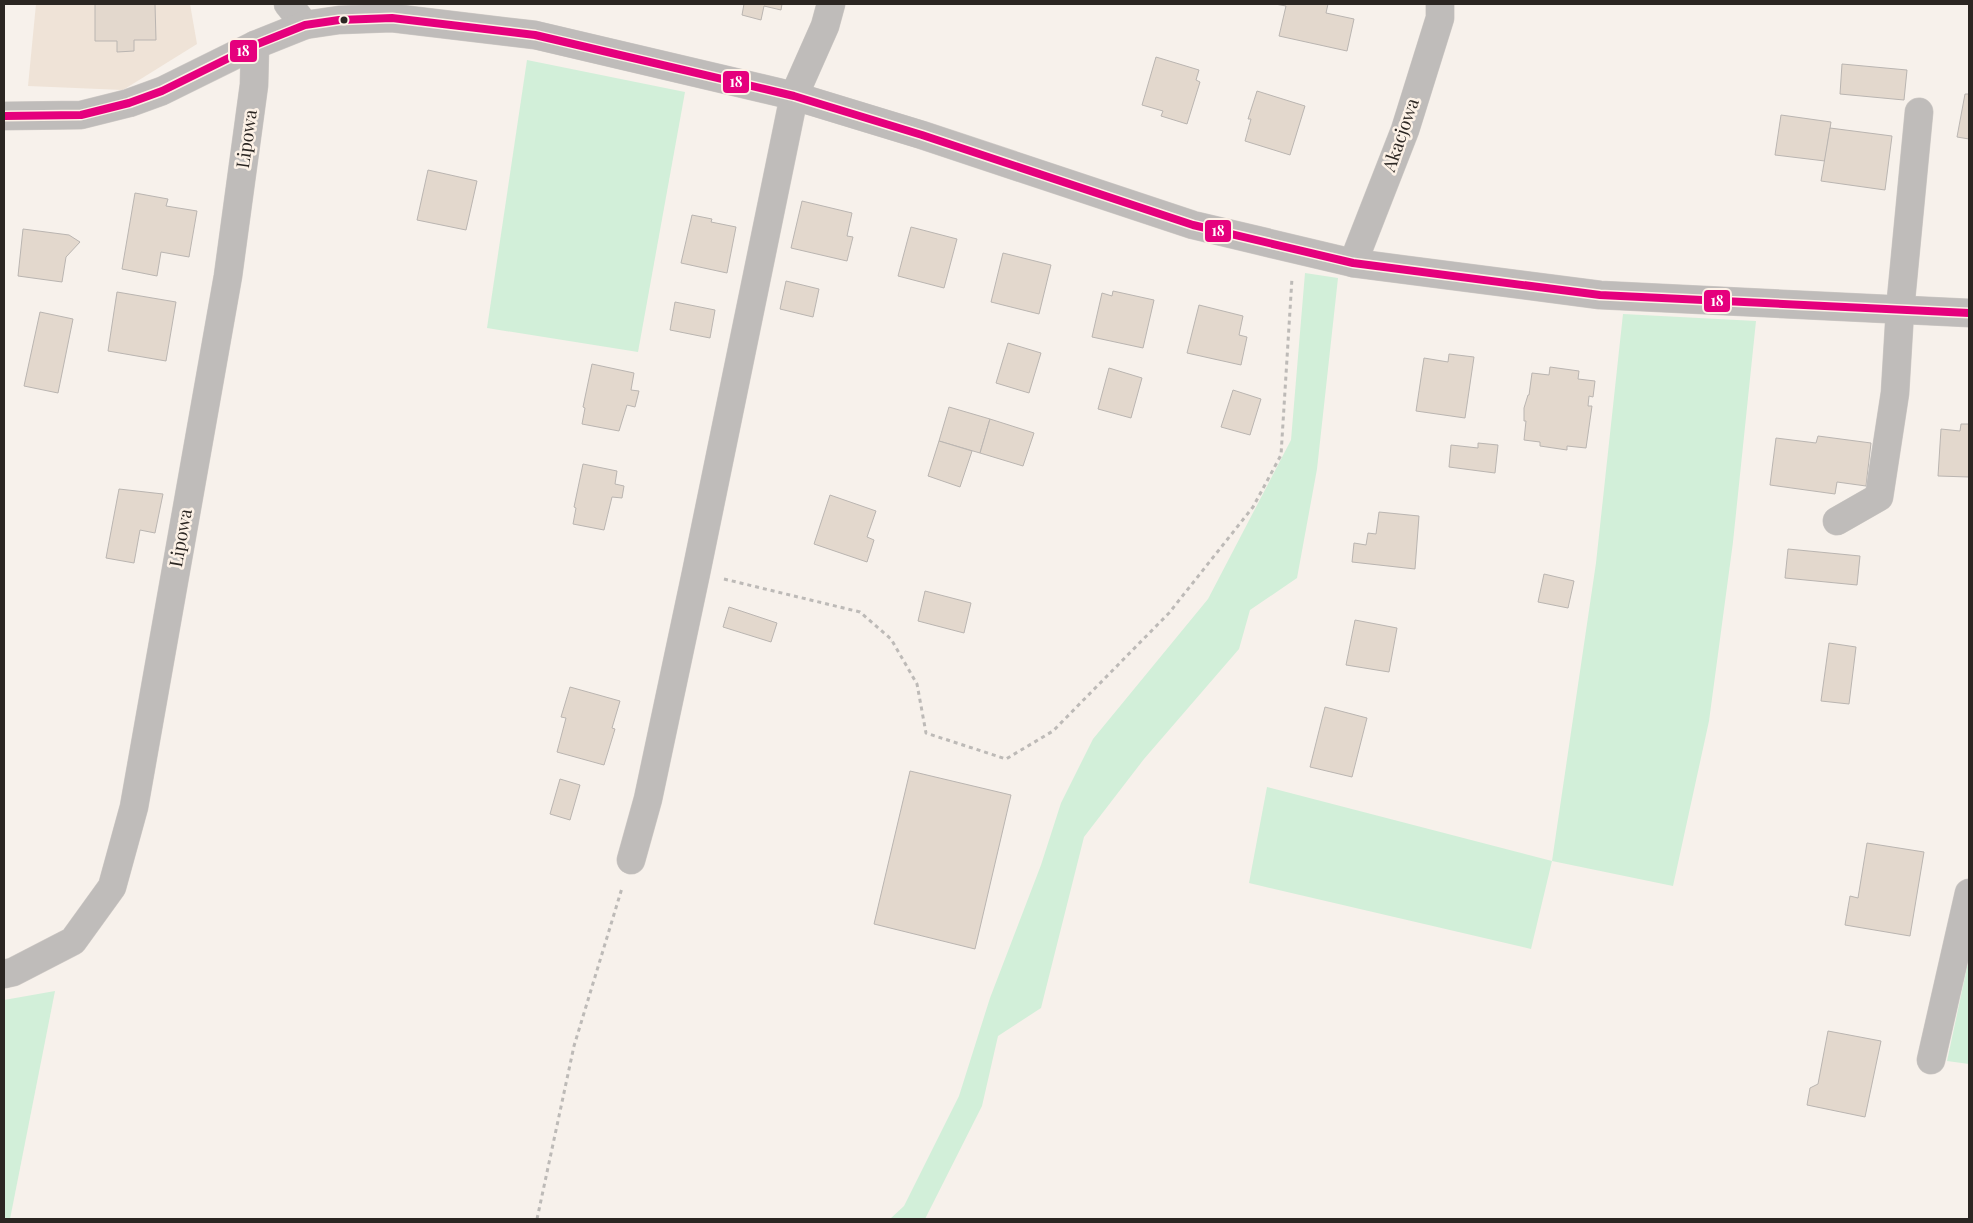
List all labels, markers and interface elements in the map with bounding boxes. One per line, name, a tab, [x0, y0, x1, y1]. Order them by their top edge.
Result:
unlabelled marker	[339, 15, 349, 25]
line badge: 18	[229, 39, 258, 63]
text: 18	[236, 41, 250, 60]
line badge: 18	[722, 70, 750, 94]
text: 18	[729, 72, 743, 91]
street label: Akacjowa	[1376, 95, 1424, 175]
street label: Lipowa	[230, 108, 262, 170]
line badge: 18	[1204, 219, 1232, 243]
text: 18	[1211, 221, 1225, 240]
line badge: 18	[1703, 289, 1731, 313]
text: 18	[1710, 291, 1724, 310]
street label: Lipowa	[163, 507, 197, 569]

